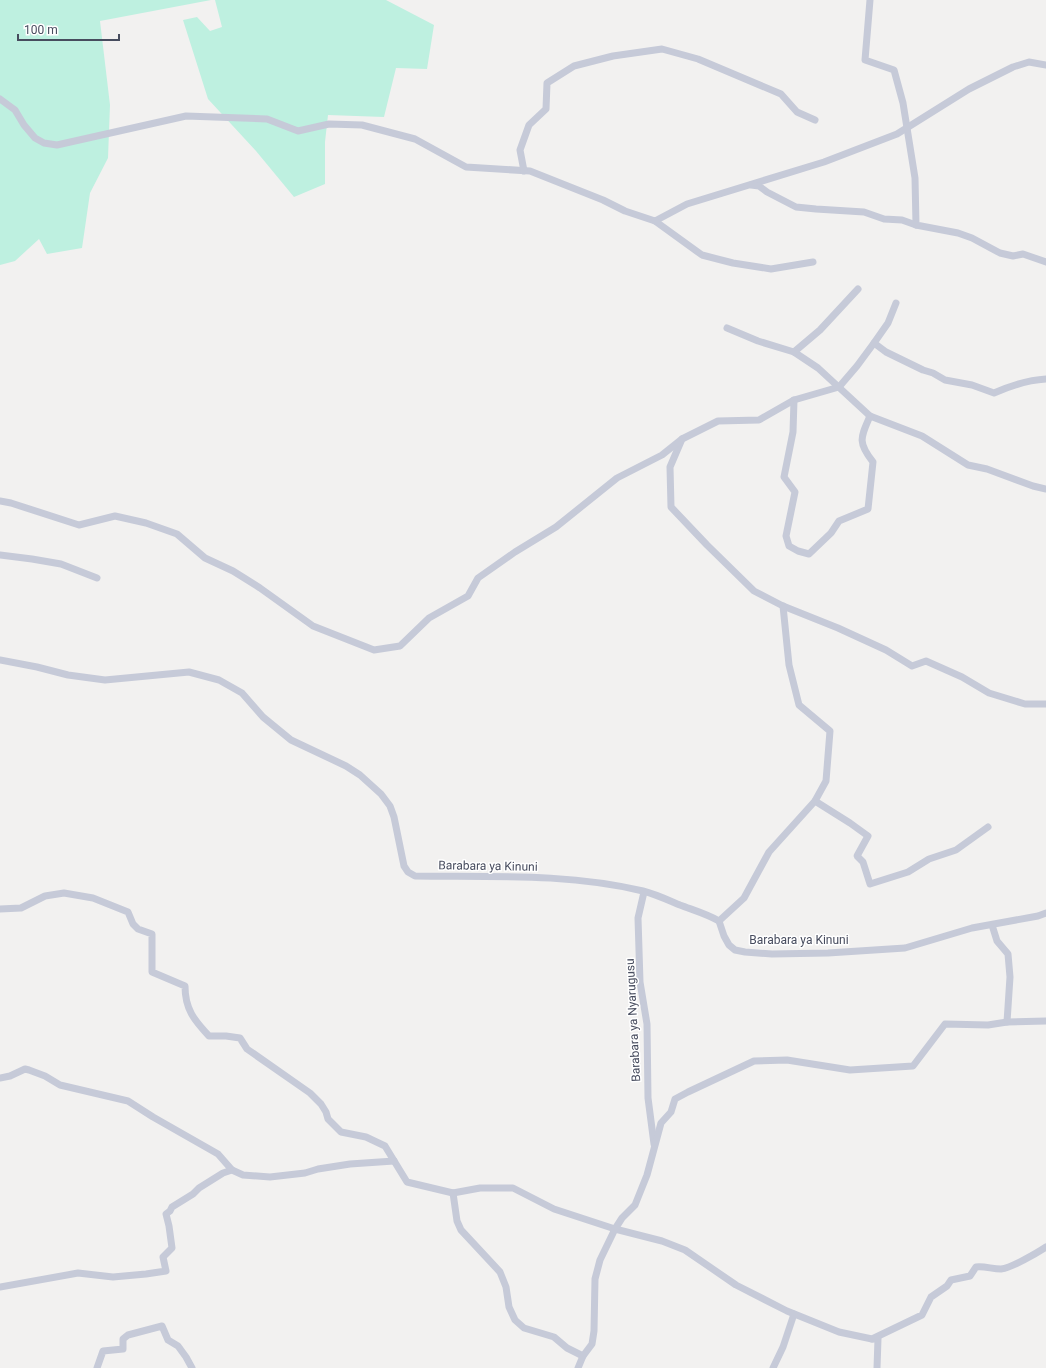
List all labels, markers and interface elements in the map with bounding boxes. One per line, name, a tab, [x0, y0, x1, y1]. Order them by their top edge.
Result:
scale bar	[18, 16, 119, 42]
text: 100 m	[24, 23, 58, 37]
street label: Barabara ya Kinuni	[438, 858, 538, 874]
street label: Barabara ya Kinuni	[749, 933, 849, 947]
street label: Barabara ya Nyarugusu	[623, 958, 643, 1082]

